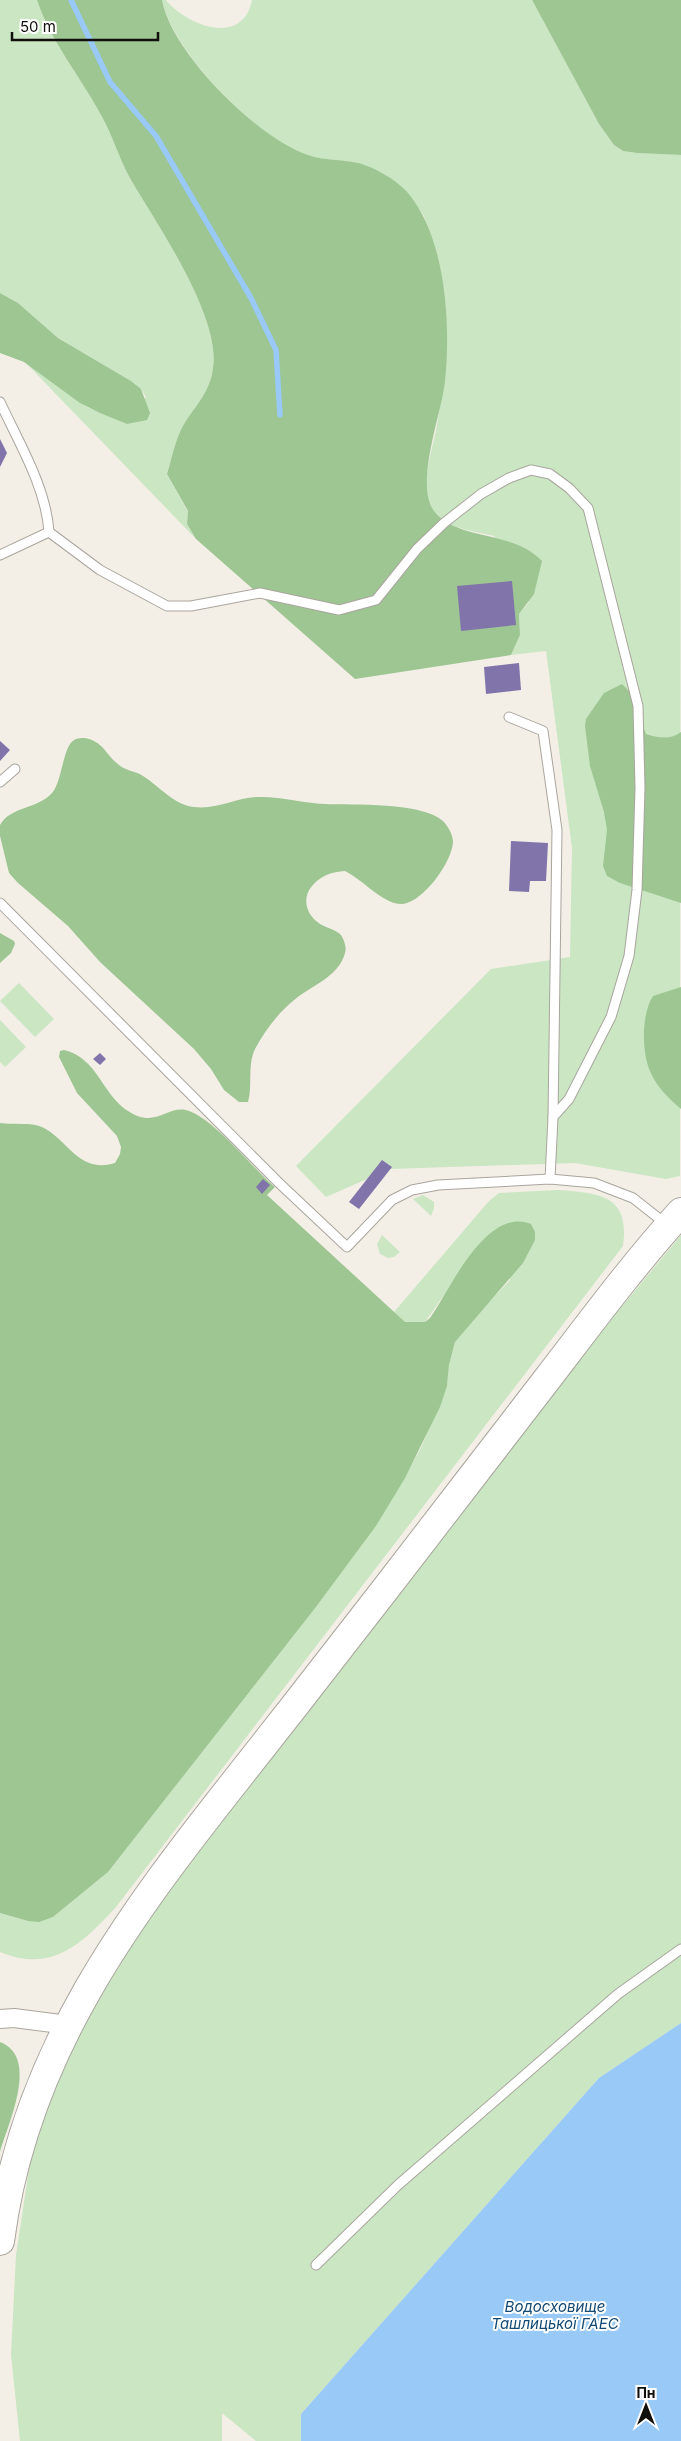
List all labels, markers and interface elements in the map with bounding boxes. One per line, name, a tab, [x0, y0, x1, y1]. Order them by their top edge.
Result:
scale bar	[12, 10, 159, 42]
text: 50 m	[20, 17, 56, 36]
water label: Водосховище Ташлицької ГАЕС	[491, 2297, 619, 2333]
north arrow	[621, 2381, 671, 2431]
text: Пн	[636, 2384, 656, 2401]

